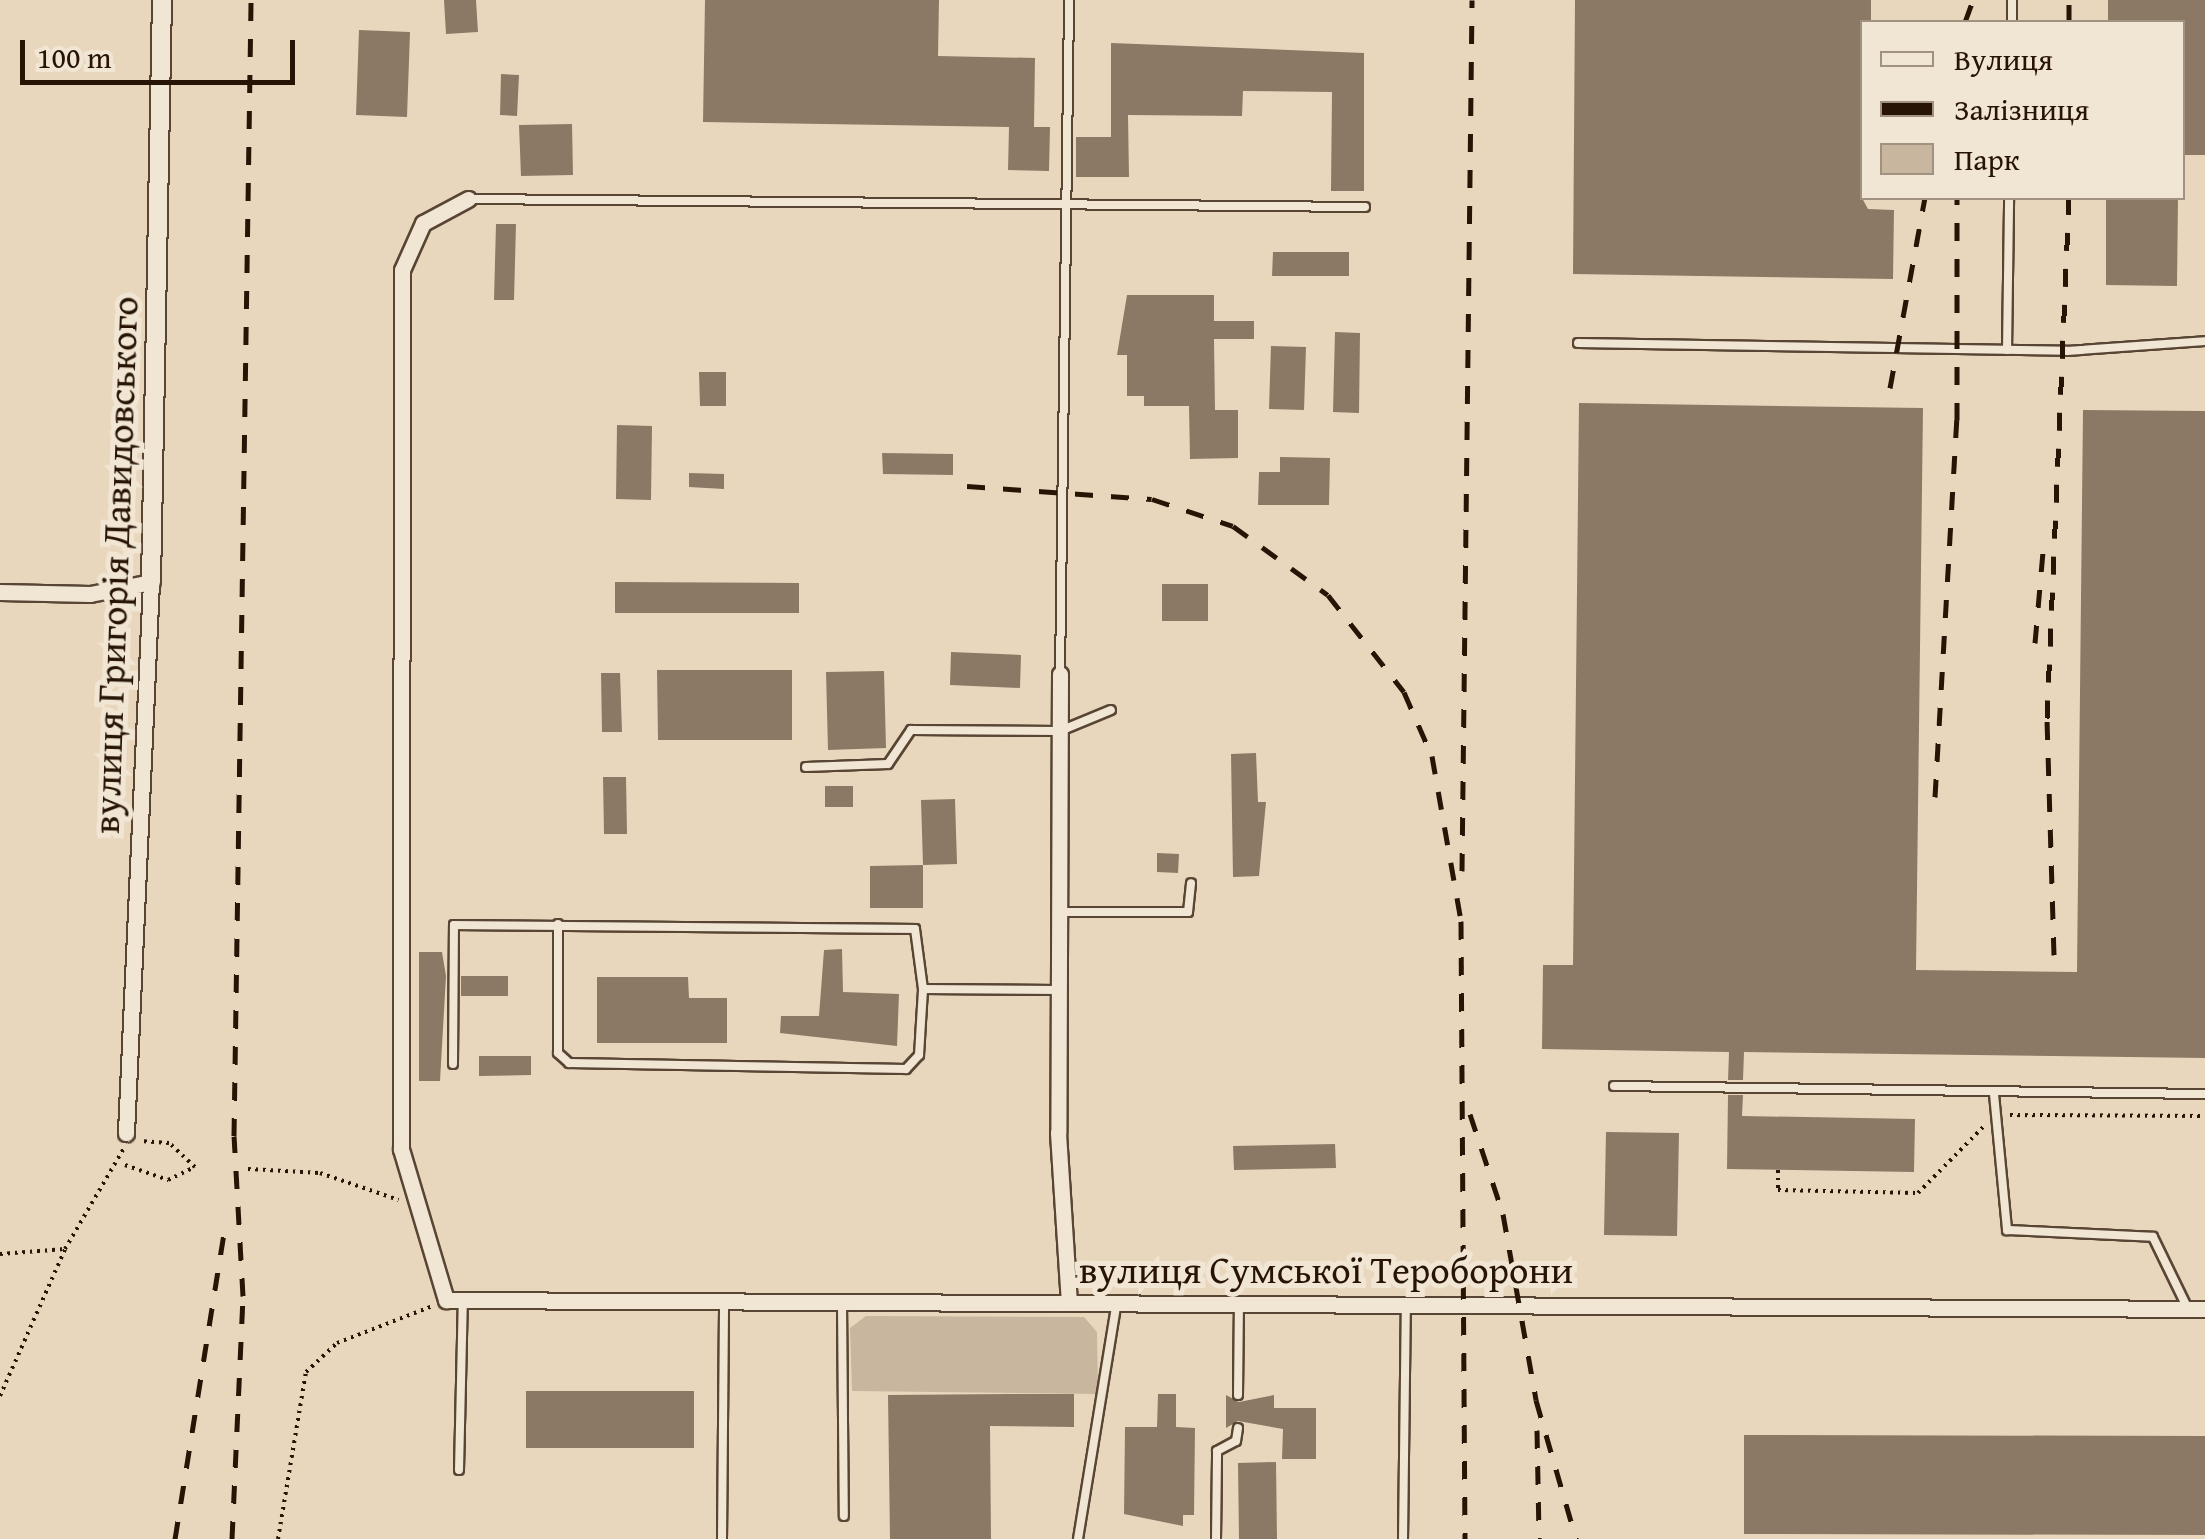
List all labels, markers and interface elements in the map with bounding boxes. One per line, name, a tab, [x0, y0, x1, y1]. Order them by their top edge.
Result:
scale bar	[25, 20, 300, 82]
legend	[1860, 20, 2185, 200]
text: 100 m	[37, 35, 111, 79]
text: Вулиця	[1954, 37, 2053, 81]
text: Залізниця	[1954, 87, 2089, 131]
text: Парк	[1954, 137, 2020, 181]
street label: вулиця Григорія Давидовського	[83, 295, 147, 835]
street label: вулиця Сумської Тероборони	[1079, 1247, 1573, 1293]

